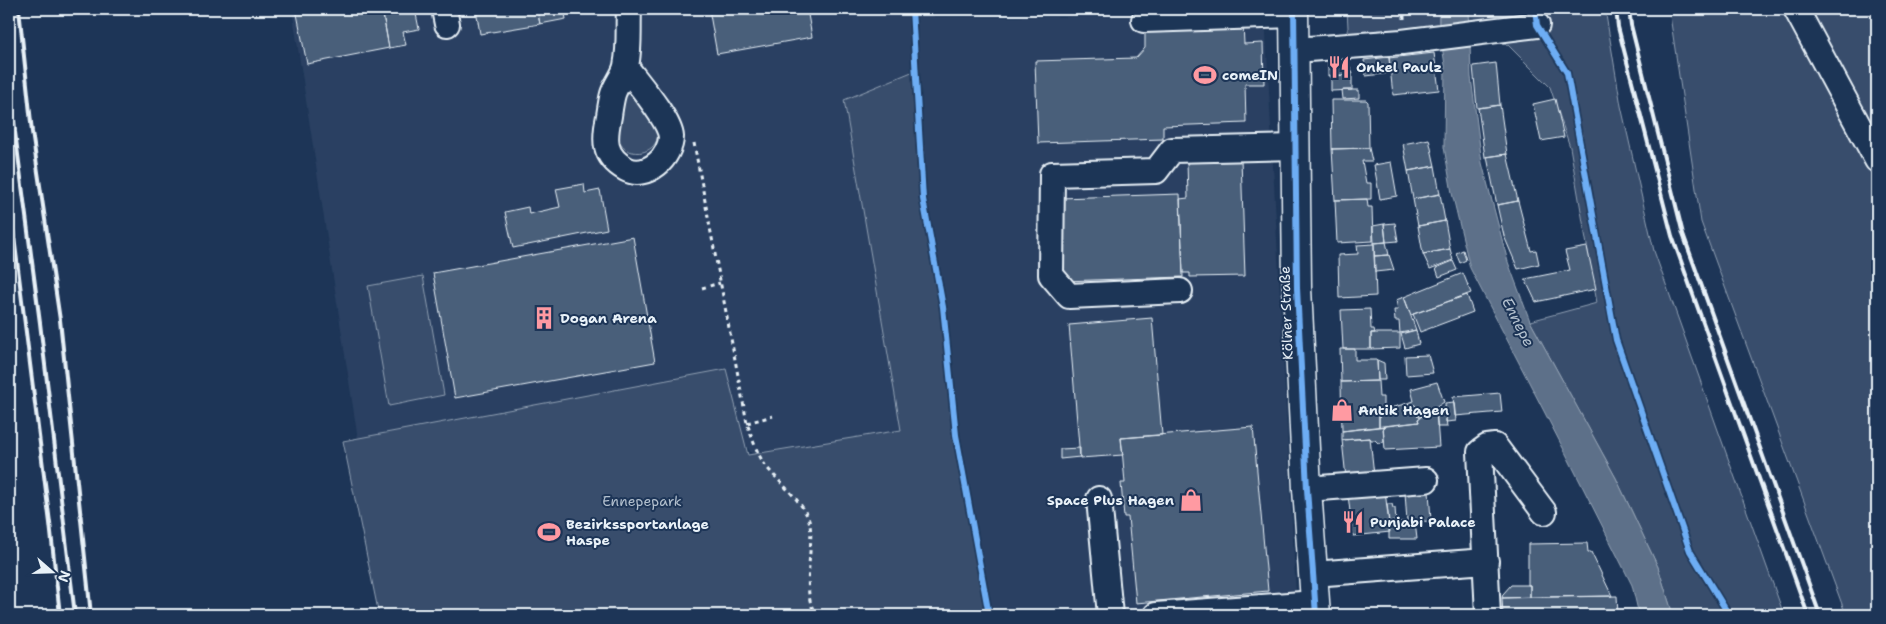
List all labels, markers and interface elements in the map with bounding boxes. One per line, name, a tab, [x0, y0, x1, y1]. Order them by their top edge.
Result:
restaurant icon: Onkel Paulz	[1326, 54, 1352, 80]
place label: Onkel Paulz	[1356, 58, 1443, 76]
sports icon: comeIN	[1192, 62, 1218, 88]
place label: comeIN	[1222, 66, 1278, 84]
street label: Kölner Straße	[1275, 266, 1297, 360]
water label: Ennepe	[1497, 294, 1539, 350]
building icon: Dogan Arena	[531, 305, 557, 331]
place label: Dogan Arena	[560, 309, 657, 327]
shop icon: Antik Hagen	[1329, 397, 1355, 423]
place label: Antik Hagen	[1358, 401, 1449, 419]
shop icon: Space Plus Hagen	[1178, 487, 1204, 513]
place label: Space Plus Hagen	[1047, 491, 1174, 509]
park label: Ennepepark	[602, 492, 682, 510]
restaurant icon: Punjabi Palace	[1340, 509, 1366, 535]
place label: Punjabi Palace	[1370, 513, 1476, 531]
place label: Bezirkssportanlage Haspe	[566, 515, 709, 549]
sports icon: Bezirkssportanlage Haspe	[536, 519, 562, 545]
north arrow	[28, 546, 78, 596]
text: N	[54, 568, 75, 585]

